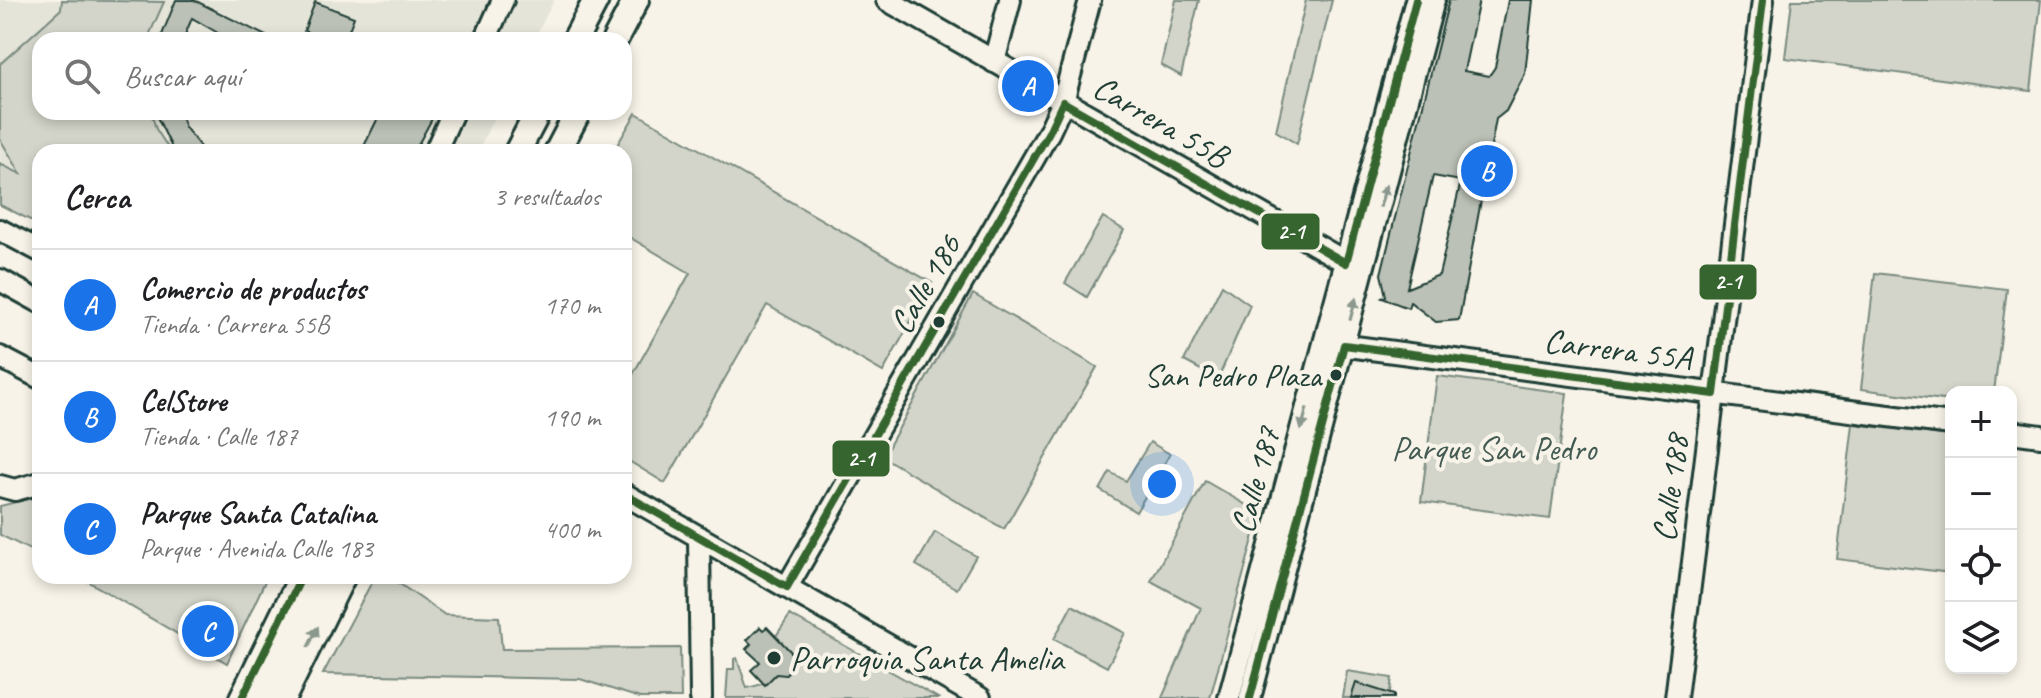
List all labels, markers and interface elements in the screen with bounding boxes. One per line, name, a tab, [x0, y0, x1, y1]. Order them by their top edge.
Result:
search box	[32, 32, 632, 120]
icon: search	[60, 54, 104, 98]
pin: A	[1002, 56, 1054, 116]
text: Buscar aquí	[124, 57, 242, 95]
street label: Carrera 55B	[1086, 65, 1238, 178]
pin: B	[1461, 141, 1513, 201]
text: Cerca	[64, 175, 130, 218]
text: 3 resultados	[494, 180, 600, 213]
one-way arrow	[1377, 184, 1389, 209]
line badge: 2-1	[1260, 212, 1321, 251]
text: 2-1	[1278, 218, 1307, 246]
street label: Calle 186	[879, 225, 971, 341]
line badge: 2-1	[1698, 263, 1758, 301]
text: 2-1	[1715, 268, 1744, 296]
text: Comercio de productos	[140, 270, 366, 308]
text: A	[83, 289, 97, 322]
text: 170 m	[544, 289, 600, 322]
one-way arrow	[1348, 296, 1360, 321]
text: Tienda · Carrera 55B	[140, 308, 329, 341]
unlabelled marker	[931, 314, 947, 330]
street label: Carrera 55A	[1542, 319, 1696, 380]
place label: San Pedro Plaza	[1144, 355, 1323, 396]
marker: San Pedro Plaza	[1328, 367, 1344, 383]
text: CelStore	[140, 382, 226, 420]
map controls	[1945, 386, 2017, 674]
button: +	[1945, 386, 2017, 458]
text: B	[83, 401, 97, 434]
text: 190 m	[544, 401, 600, 434]
one-way arrow	[1298, 407, 1310, 432]
text: Tienda · Calle 187	[140, 420, 298, 453]
street label: Calle 187	[1220, 421, 1290, 538]
park label: Parque San Pedro	[1392, 427, 1598, 470]
street label: Calle 188	[1642, 428, 1698, 544]
line badge: 2-1	[831, 439, 891, 478]
text: 2-1	[848, 445, 877, 473]
button: −	[1945, 458, 2017, 530]
your location	[1142, 464, 1182, 504]
text: Parque Santa Catalina	[140, 494, 376, 532]
text: C	[84, 513, 96, 546]
text: 400 m	[544, 513, 600, 546]
button: locate	[1945, 530, 2017, 602]
text: Parque · Avenida Calle 183	[140, 532, 373, 565]
pin: C	[182, 601, 234, 661]
button: layers	[1945, 602, 2017, 674]
one-way arrow	[306, 625, 319, 648]
place label: Parroquia Santa Amelia	[790, 637, 1066, 680]
marker: Parroquia Santa Amelia	[765, 649, 783, 667]

